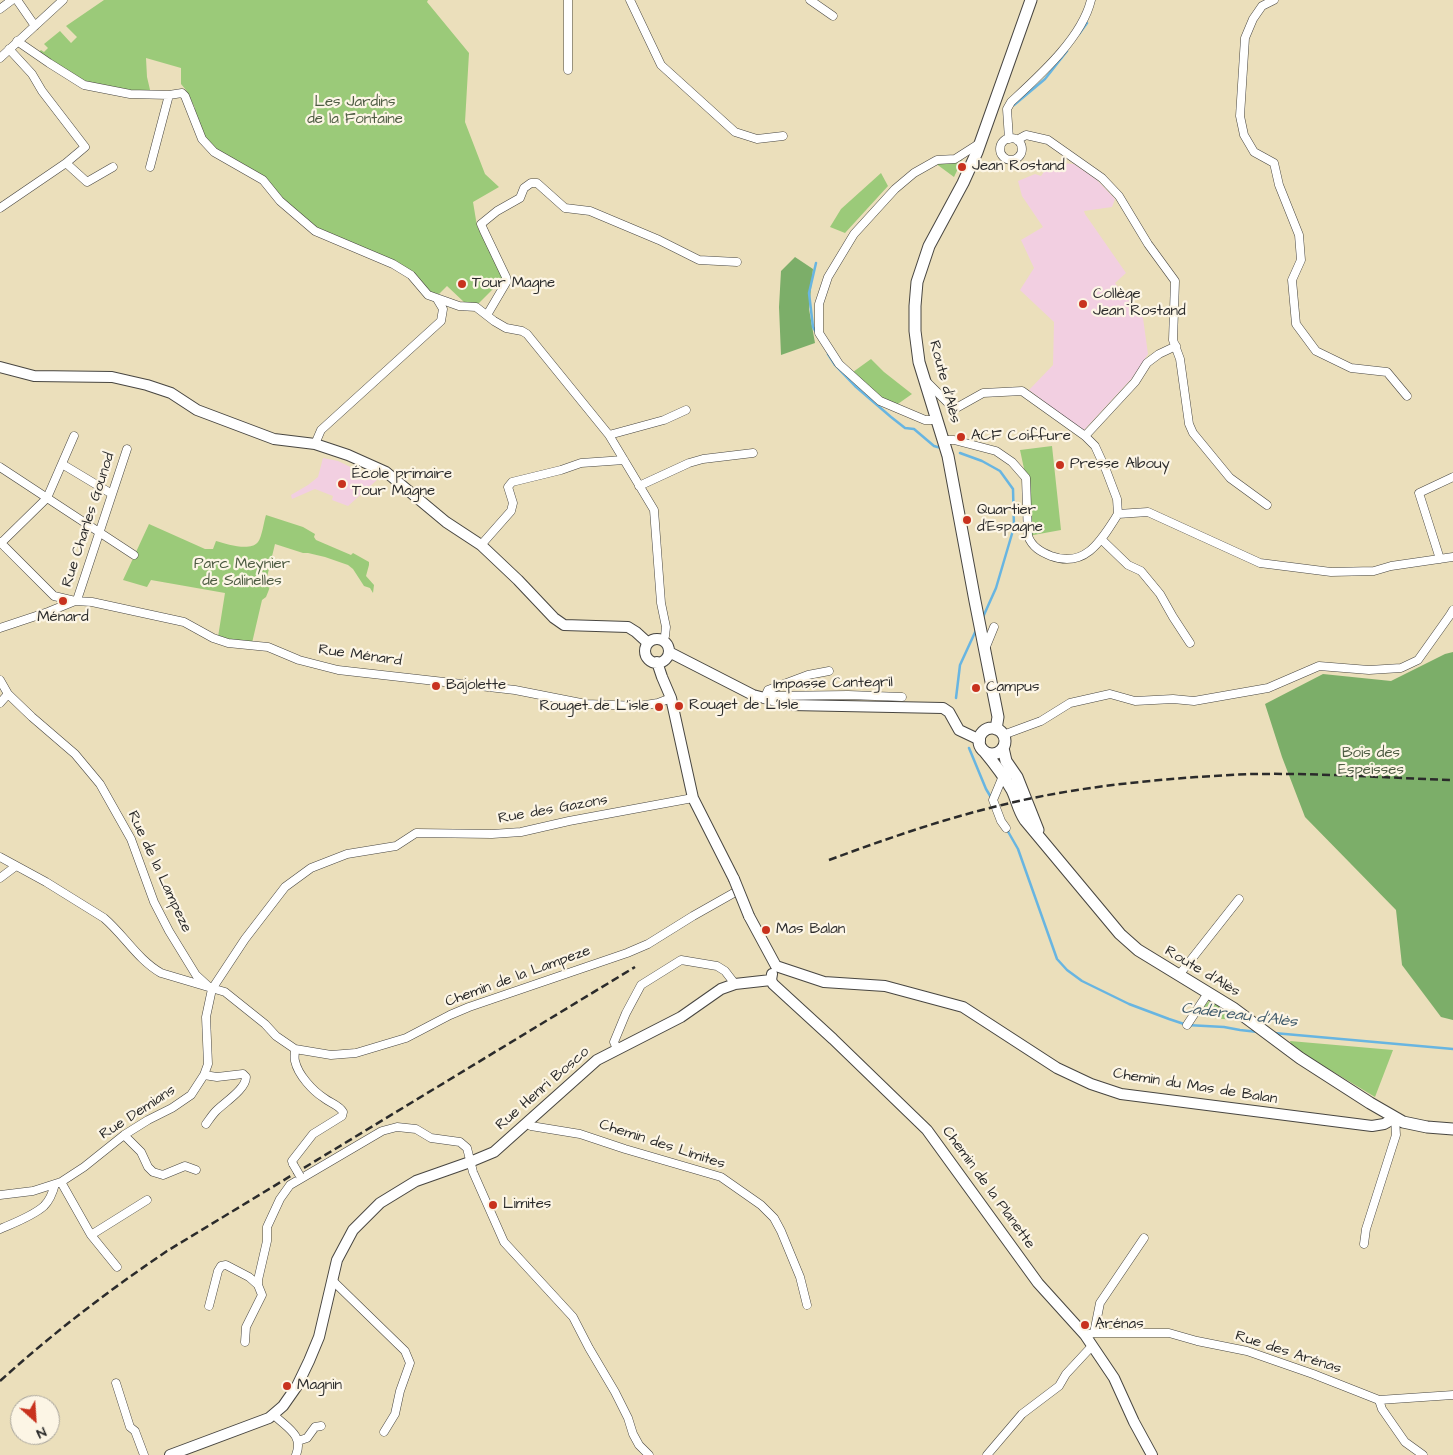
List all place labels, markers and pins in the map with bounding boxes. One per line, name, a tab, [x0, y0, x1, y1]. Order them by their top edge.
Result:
place label: Jean Rostand	[972, 158, 1065, 176]
marker: Jean Rostand	[956, 161, 968, 173]
place label: Tour Magne	[472, 275, 555, 293]
marker: Tour Magne	[456, 278, 468, 290]
place label: Collège Jean Rostand	[1093, 286, 1186, 321]
marker: Collège Jean Rostand	[1077, 298, 1089, 310]
place label: ACF Coiffure	[971, 428, 1071, 446]
marker: ACF Coiffure	[955, 431, 967, 443]
place label: Presse Albouy	[1070, 456, 1170, 474]
marker: Presse Albouy	[1054, 459, 1066, 471]
place label: École primaire Tour Magne	[352, 466, 452, 501]
marker: École primaire Tour Magne	[336, 478, 348, 490]
place label: Quartier d'Espagne	[977, 502, 1043, 537]
marker: Quartier d'Espagne	[961, 514, 973, 526]
marker: Ménard	[57, 595, 69, 607]
place label: Ménard	[37, 609, 89, 627]
place label: Bajolette	[446, 677, 506, 695]
place label: Campus	[986, 679, 1039, 697]
marker: Bajolette	[430, 680, 442, 692]
marker: Campus	[970, 682, 982, 694]
place label: Rouget de L'Isle	[689, 697, 799, 715]
place label: Rouget de L'isle	[539, 698, 649, 716]
marker: Rouget de L'Isle	[673, 700, 685, 712]
marker: Rouget de L'isle	[653, 701, 665, 713]
place label: Mas Balan	[776, 921, 845, 939]
marker: Mas Balan	[760, 924, 772, 936]
place label: Limites	[503, 1196, 551, 1214]
marker: Limites	[487, 1199, 499, 1211]
place label: Arénas	[1095, 1316, 1144, 1334]
marker: Arénas	[1079, 1319, 1091, 1331]
place label: Magnin	[297, 1377, 342, 1395]
marker: Magnin	[281, 1380, 293, 1392]

